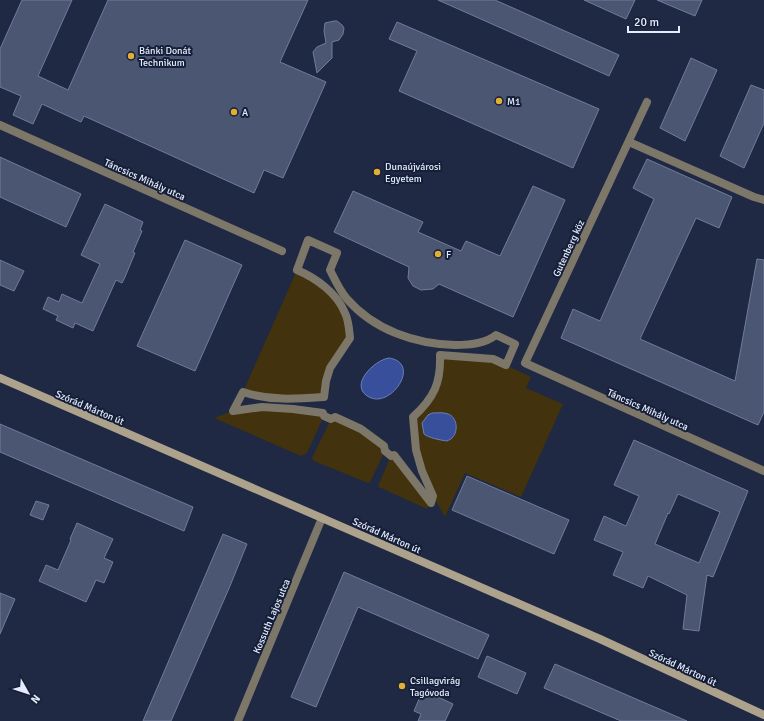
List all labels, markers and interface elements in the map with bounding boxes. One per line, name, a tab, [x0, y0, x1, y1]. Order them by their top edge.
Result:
scale bar	[628, 8, 679, 34]
text: 20 m	[634, 15, 659, 30]
place label: Bánki Donát Technikum	[139, 45, 192, 69]
marker: Bánki Donát Technikum	[126, 51, 136, 61]
marker: M1	[494, 96, 504, 106]
place label: M1	[507, 96, 520, 108]
marker: A	[229, 107, 239, 117]
place label: A	[242, 107, 248, 119]
street label: Táncsics Mihály utca	[102, 157, 187, 203]
place label: Dunaújvárosi Egyetem	[385, 161, 441, 185]
marker: Dunaújvárosi Egyetem	[372, 167, 382, 177]
street label: Gutenberg köz	[550, 218, 588, 279]
marker: F	[433, 249, 443, 259]
place label: F	[446, 249, 451, 261]
street label: Táncsics Mihály utca	[605, 387, 690, 433]
street label: Szórád Márton út	[53, 388, 126, 428]
street label: Szórád Márton út	[351, 516, 423, 557]
street label: Kossuth Lajos utca	[251, 577, 293, 655]
street label: Szórád Márton út	[647, 647, 719, 689]
north arrow	[8, 673, 48, 713]
place label: Csillagvirág Tagóvoda	[410, 675, 460, 699]
marker: Csillagvirág Tagóvoda	[397, 681, 407, 691]
text: N	[28, 692, 43, 706]

